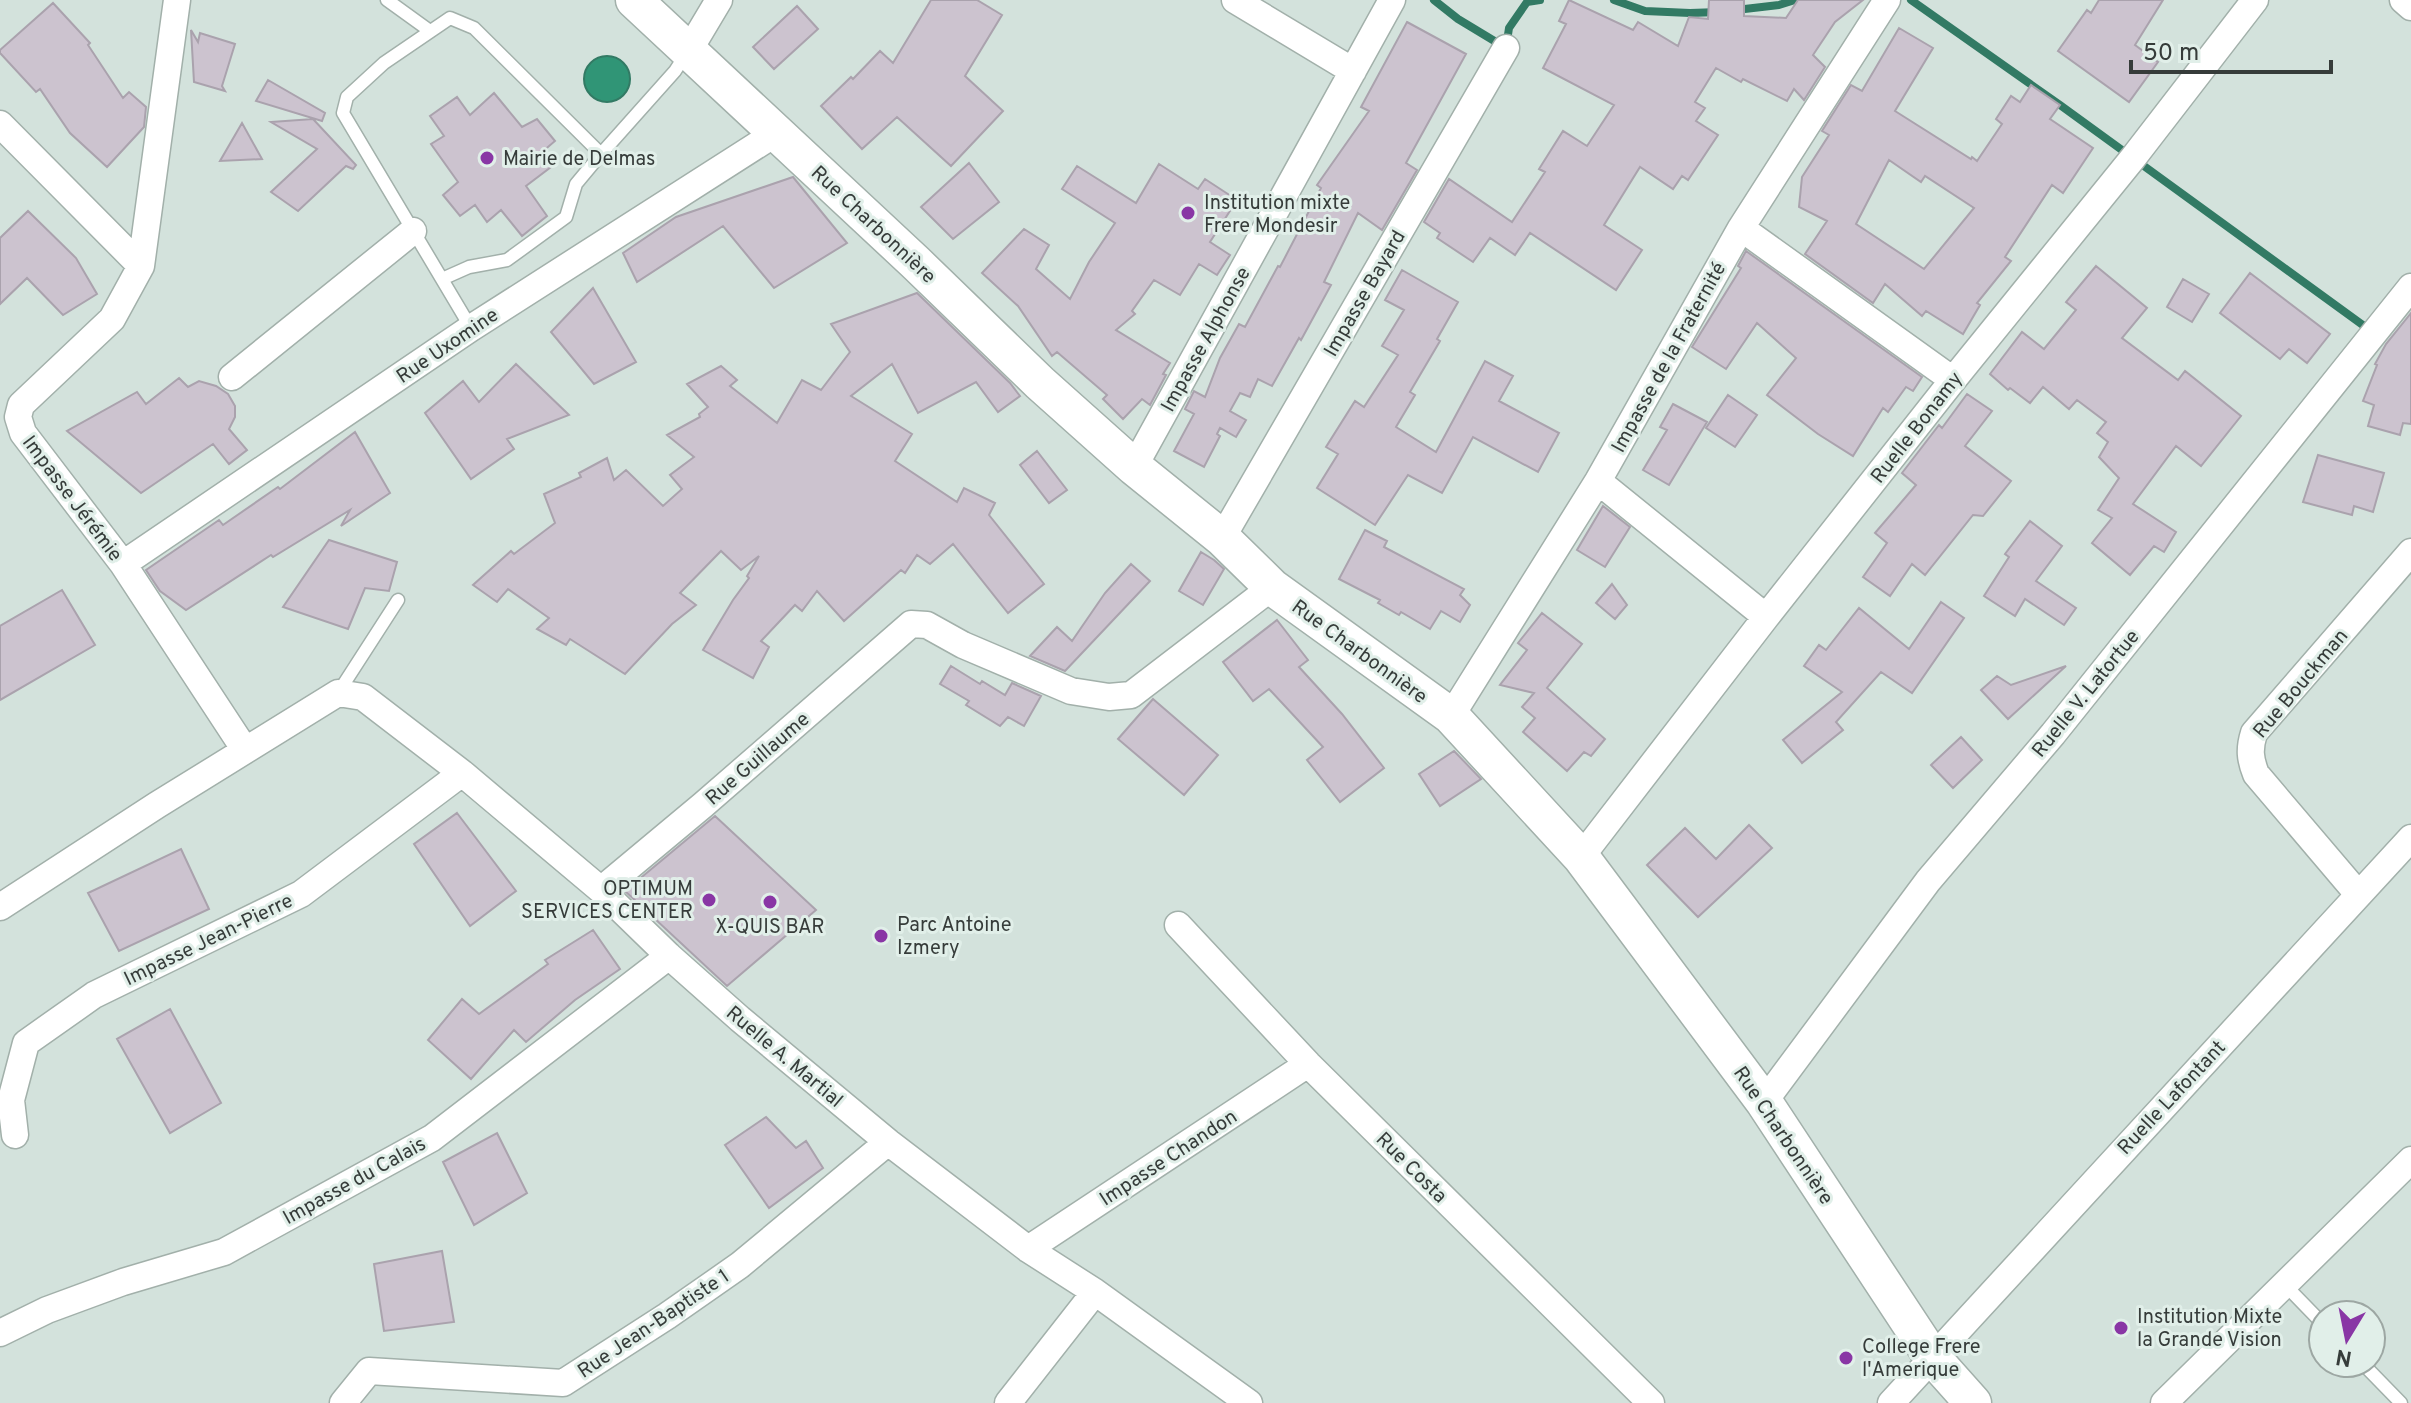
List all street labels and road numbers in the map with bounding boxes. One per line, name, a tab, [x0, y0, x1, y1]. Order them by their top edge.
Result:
street label: Rue Charbonnière	[805, 161, 941, 290]
street label: Impasse Bayard	[1319, 226, 1413, 362]
street label: Impasse de la Fraternité	[1607, 258, 1733, 458]
street label: Impasse Alphonse	[1156, 263, 1257, 417]
street label: Rue Uxomine	[392, 303, 504, 390]
street label: Ruelle Bonamy	[1866, 367, 1969, 489]
street label: Impasse Jérémie	[15, 431, 127, 568]
street label: Rue Charbonnière	[1286, 595, 1432, 711]
street label: Rue Bouckman	[2248, 624, 2355, 744]
street label: Ruelle V. Latortue	[2027, 625, 2146, 764]
street label: Rue Guillaume	[701, 707, 816, 812]
street label: Impasse Jean-Pierre	[120, 889, 298, 993]
street label: Ruelle A. Martial	[720, 1001, 848, 1114]
street label: Ruelle Lafontant	[2113, 1036, 2232, 1161]
street label: Rue Charbonnière	[1726, 1062, 1838, 1210]
street label: Impasse Chandon	[1095, 1104, 1243, 1213]
street label: Rue Costa	[1369, 1127, 1452, 1210]
street label: Impasse du Calais	[279, 1132, 431, 1232]
street label: Rue Jean-Baptiste 1	[573, 1264, 735, 1385]

